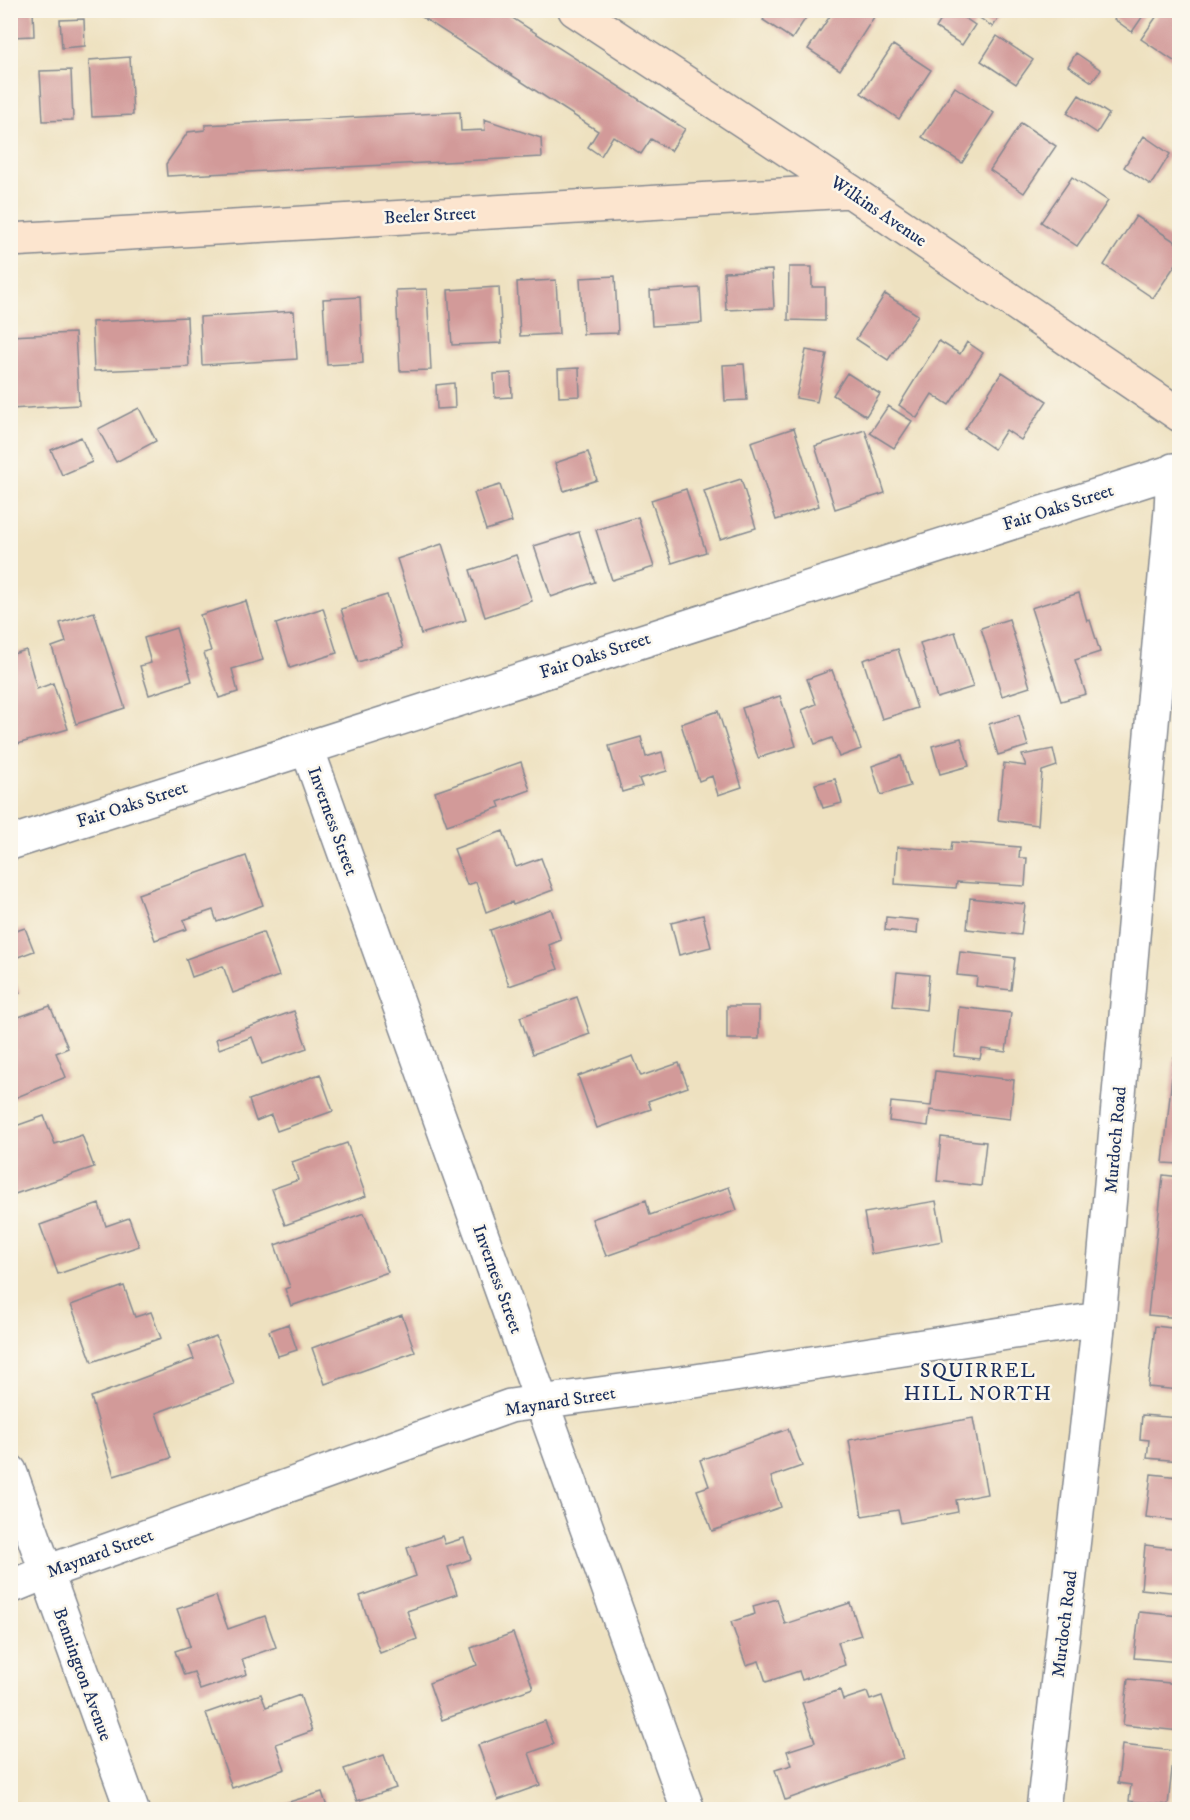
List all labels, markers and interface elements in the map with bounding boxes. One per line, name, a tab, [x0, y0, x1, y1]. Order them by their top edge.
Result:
street label: Wilkins Avenue	[825, 171, 931, 252]
street label: Beeler Street	[383, 203, 477, 229]
street label: Fair Oaks Street	[1000, 480, 1117, 536]
street label: Fair Oaks Street	[537, 628, 654, 684]
street label: Inverness Street	[302, 764, 362, 879]
street label: Fair Oaks Street	[74, 777, 191, 833]
street label: Murdoch Road	[1100, 1086, 1132, 1195]
street label: Inverness Street	[467, 1222, 527, 1337]
district label: SQUIRREL HILL NORTH	[904, 1359, 1052, 1407]
street label: Maynard Street	[503, 1382, 617, 1422]
street label: Maynard Street	[44, 1524, 157, 1583]
street label: Murdoch Road	[1048, 1569, 1082, 1679]
street label: Bennington Avenue	[48, 1605, 116, 1744]

